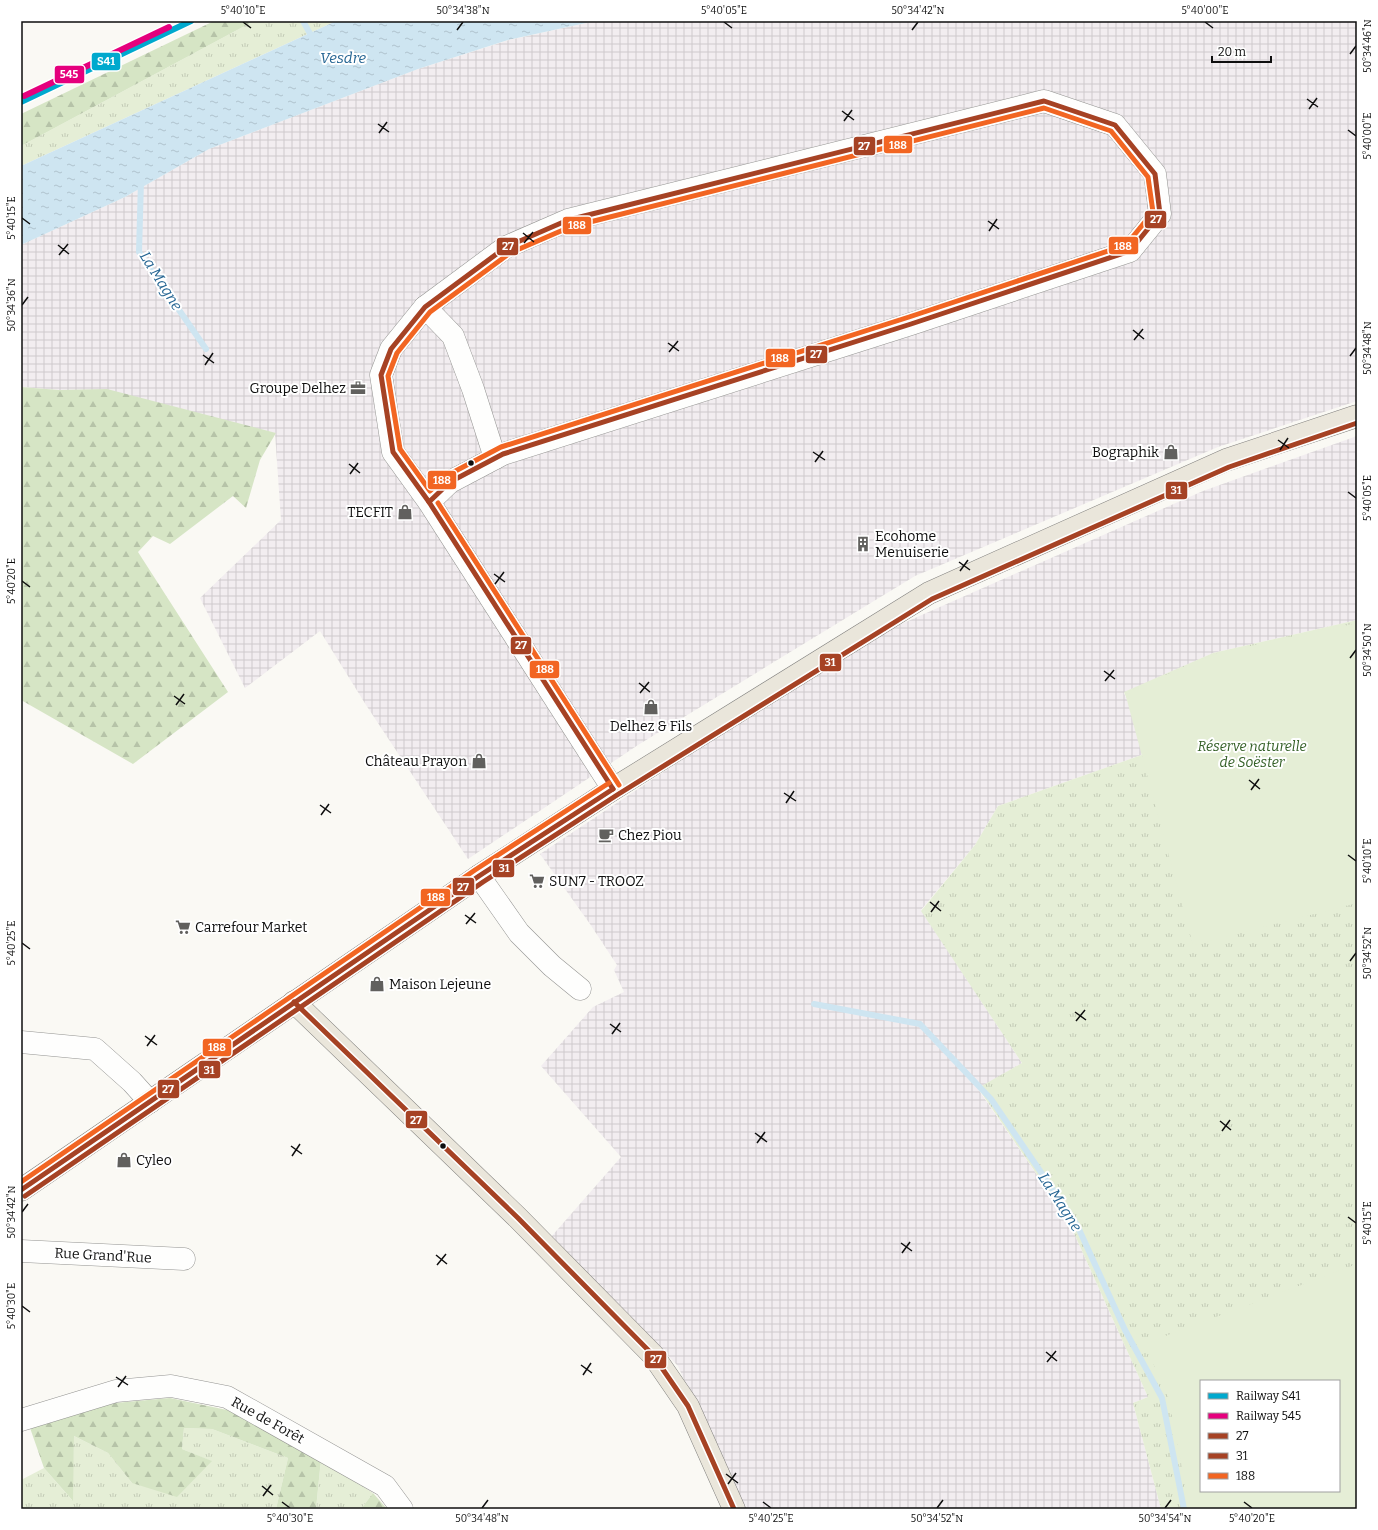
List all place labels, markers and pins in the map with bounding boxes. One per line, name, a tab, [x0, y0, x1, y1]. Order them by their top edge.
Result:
office icon: Groupe Delhez	[349, 379, 367, 397]
place label: Groupe Delhez	[250, 380, 346, 397]
shop icon: Bographik	[1162, 443, 1180, 461]
place label: Bographik	[1092, 444, 1159, 461]
unlabelled marker	[466, 458, 476, 468]
shop icon: TECFIT	[396, 503, 414, 521]
place label: TECFIT	[347, 504, 393, 521]
place label: Ecohome Menuiserie	[875, 528, 949, 561]
building icon: Ecohome Menuiserie	[854, 535, 872, 553]
shop icon: Delhez & Fils	[642, 698, 660, 716]
place label: Delhez & Fils	[610, 718, 692, 735]
shop icon: Château Prayon	[470, 752, 488, 770]
place label: Château Prayon	[365, 753, 467, 770]
cafe icon: Chez Piou	[597, 826, 615, 844]
place label: Chez Piou	[618, 827, 682, 844]
supermarket icon: SUN7 - TROOZ	[528, 872, 546, 890]
place label: SUN7 - TROOZ	[549, 873, 644, 890]
supermarket icon: Carrefour Market	[174, 918, 192, 936]
place label: Carrefour Market	[195, 919, 307, 936]
shop icon: Maison Lejeune	[368, 975, 386, 993]
place label: Maison Lejeune	[389, 976, 491, 993]
unlabelled marker	[438, 1141, 448, 1151]
shop icon: Cyleo	[115, 1151, 133, 1169]
place label: Cyleo	[136, 1152, 172, 1169]

